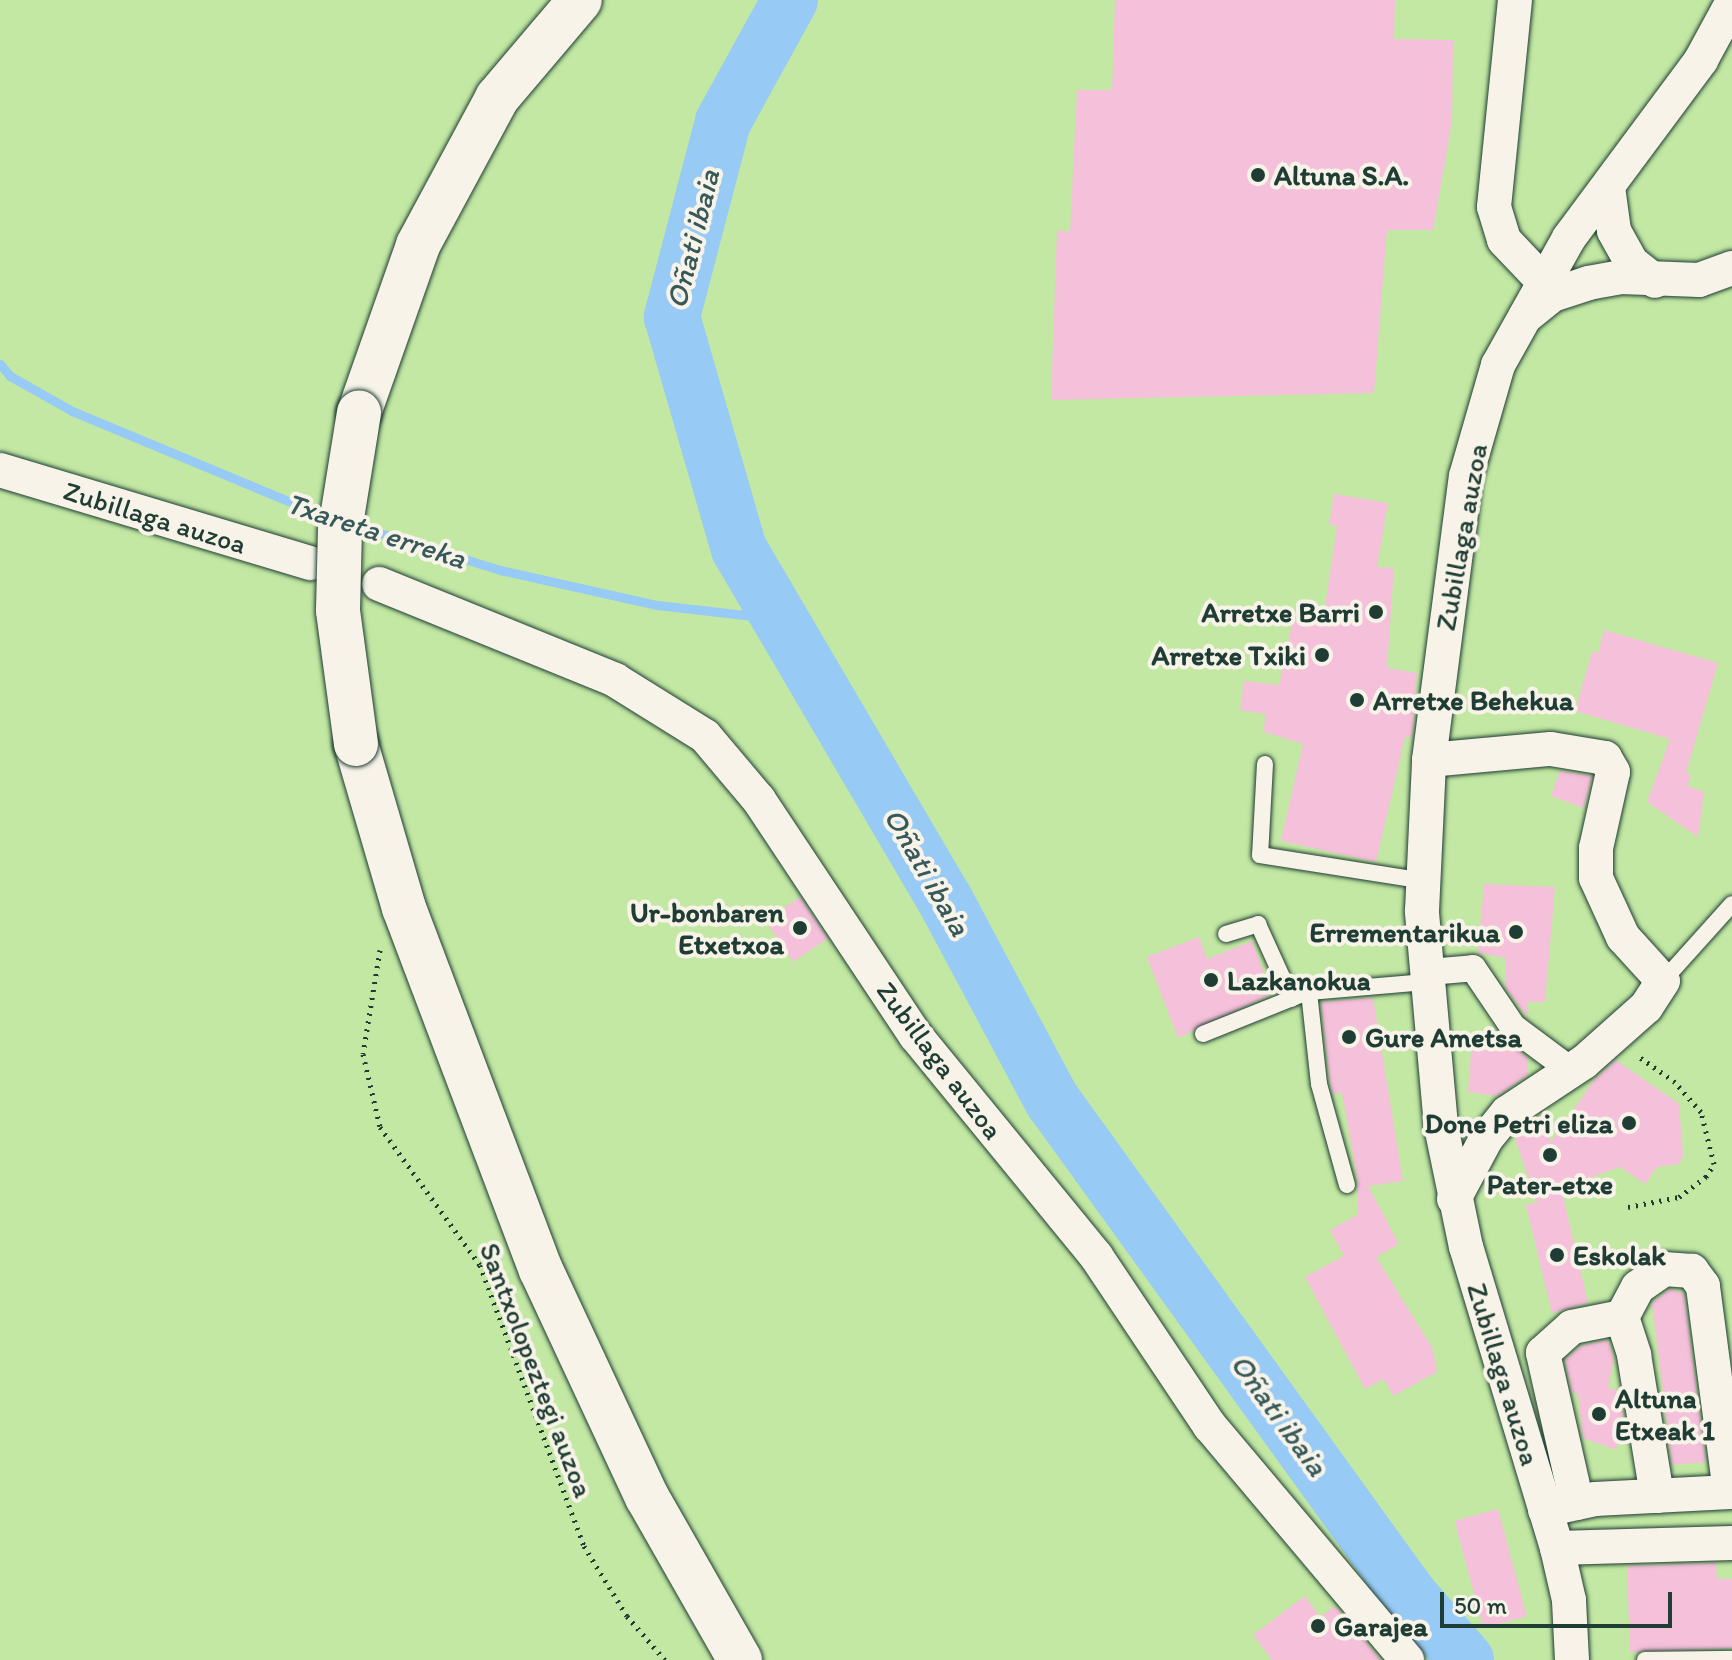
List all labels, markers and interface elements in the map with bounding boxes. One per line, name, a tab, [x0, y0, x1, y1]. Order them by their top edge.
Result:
place label: Altuna S.A.	[1274, 158, 1409, 192]
water label: Oñati ibaia	[658, 166, 728, 312]
marker: Altuna S.A.	[1249, 166, 1267, 184]
street label: Zubillaga auzoa	[1428, 440, 1494, 634]
street label: Zubillaga auzoa	[59, 473, 251, 561]
water label: Txareta erreka	[282, 485, 470, 577]
place label: Arretxe Barri	[1202, 595, 1360, 629]
marker: Arretxe Barri	[1367, 603, 1385, 621]
place label: Arretxe Txiki	[1153, 638, 1306, 672]
marker: Arretxe Txiki	[1313, 646, 1331, 664]
place label: Arretxe Behekua	[1373, 683, 1574, 717]
marker: Arretxe Behekua	[1348, 691, 1366, 709]
water label: Oñati ibaia	[876, 802, 978, 942]
place label: Ur-bonbaren Etxetxoa	[630, 895, 784, 961]
place label: Errementarikua	[1309, 915, 1500, 949]
marker: Ur-bonbaren Etxetxoa	[791, 919, 809, 937]
marker: Errementarikua	[1507, 923, 1525, 941]
place label: Lazkanokua	[1227, 963, 1371, 997]
marker: Lazkanokua	[1202, 971, 1220, 989]
street label: Zubillaga auzoa	[869, 974, 1011, 1146]
place label: Gure Ametsa	[1365, 1020, 1522, 1054]
marker: Gure Ametsa	[1340, 1028, 1358, 1046]
place label: Done Petri eliza	[1426, 1106, 1613, 1140]
marker: Done Petri eliza	[1620, 1114, 1638, 1132]
marker: Pater-etxe	[1541, 1146, 1559, 1164]
place label: Pater-etxe	[1487, 1167, 1613, 1201]
street label: Santxolopeztegi auzoa	[473, 1238, 601, 1502]
place label: Eskolak	[1573, 1238, 1666, 1272]
marker: Eskolak	[1548, 1246, 1566, 1264]
street label: Zubillaga auzoa	[1460, 1278, 1548, 1470]
water label: Oñati ibaia	[1223, 1347, 1335, 1483]
place label: Altuna Etxeak 1	[1615, 1381, 1715, 1447]
marker: Altuna Etxeak 1	[1590, 1405, 1608, 1423]
scale bar	[1444, 1576, 1676, 1626]
text: 50 m	[1454, 1591, 1507, 1620]
place label: Garajea	[1334, 1609, 1428, 1643]
marker: Garajea	[1309, 1617, 1327, 1635]

